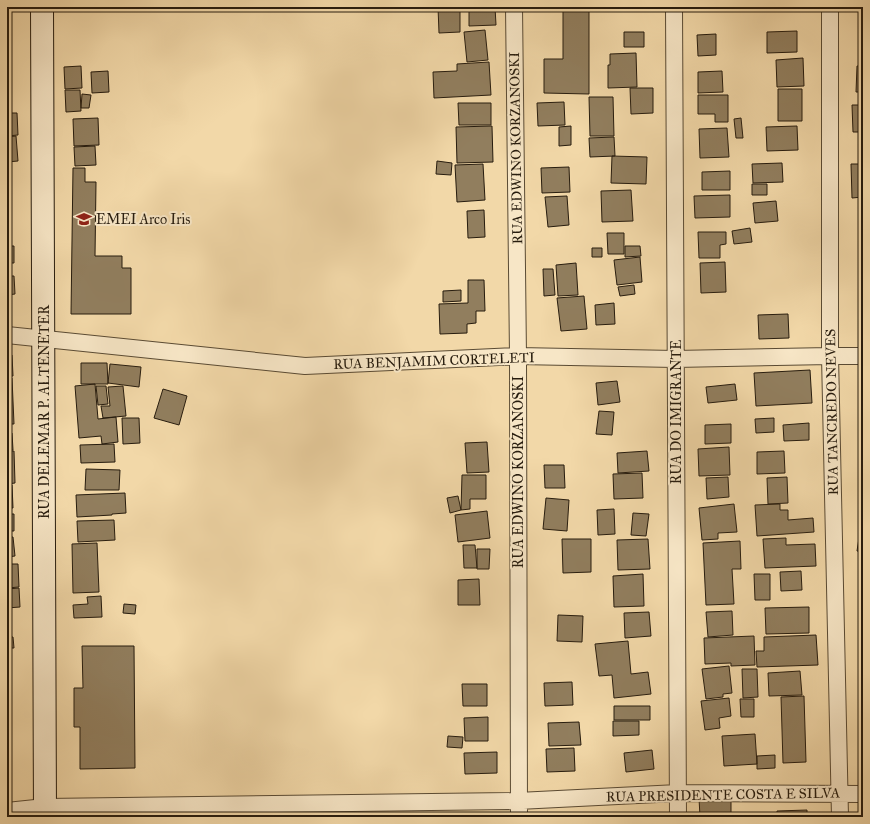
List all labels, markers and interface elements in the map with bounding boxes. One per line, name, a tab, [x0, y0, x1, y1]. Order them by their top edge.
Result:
street label: RUA EDWINO KORZANOSKI	[506, 52, 526, 244]
school or university icon: EMEI Arco Iris	[75, 210, 93, 228]
place label: EMEI Arco Iris	[96, 211, 190, 228]
street label: RUA DELEMAR P. ALTENETER	[36, 304, 53, 519]
street label: RUA TANCREDO NEVES	[822, 329, 842, 495]
street label: RUA DO IMIGRANTE	[668, 340, 685, 484]
street label: RUA BENJAMIM CORTELETI	[333, 349, 535, 374]
street label: RUA EDWINO KORZANOSKI	[510, 376, 527, 568]
street label: RUA PRESIDENTE COSTA E SILVA	[606, 784, 841, 806]

